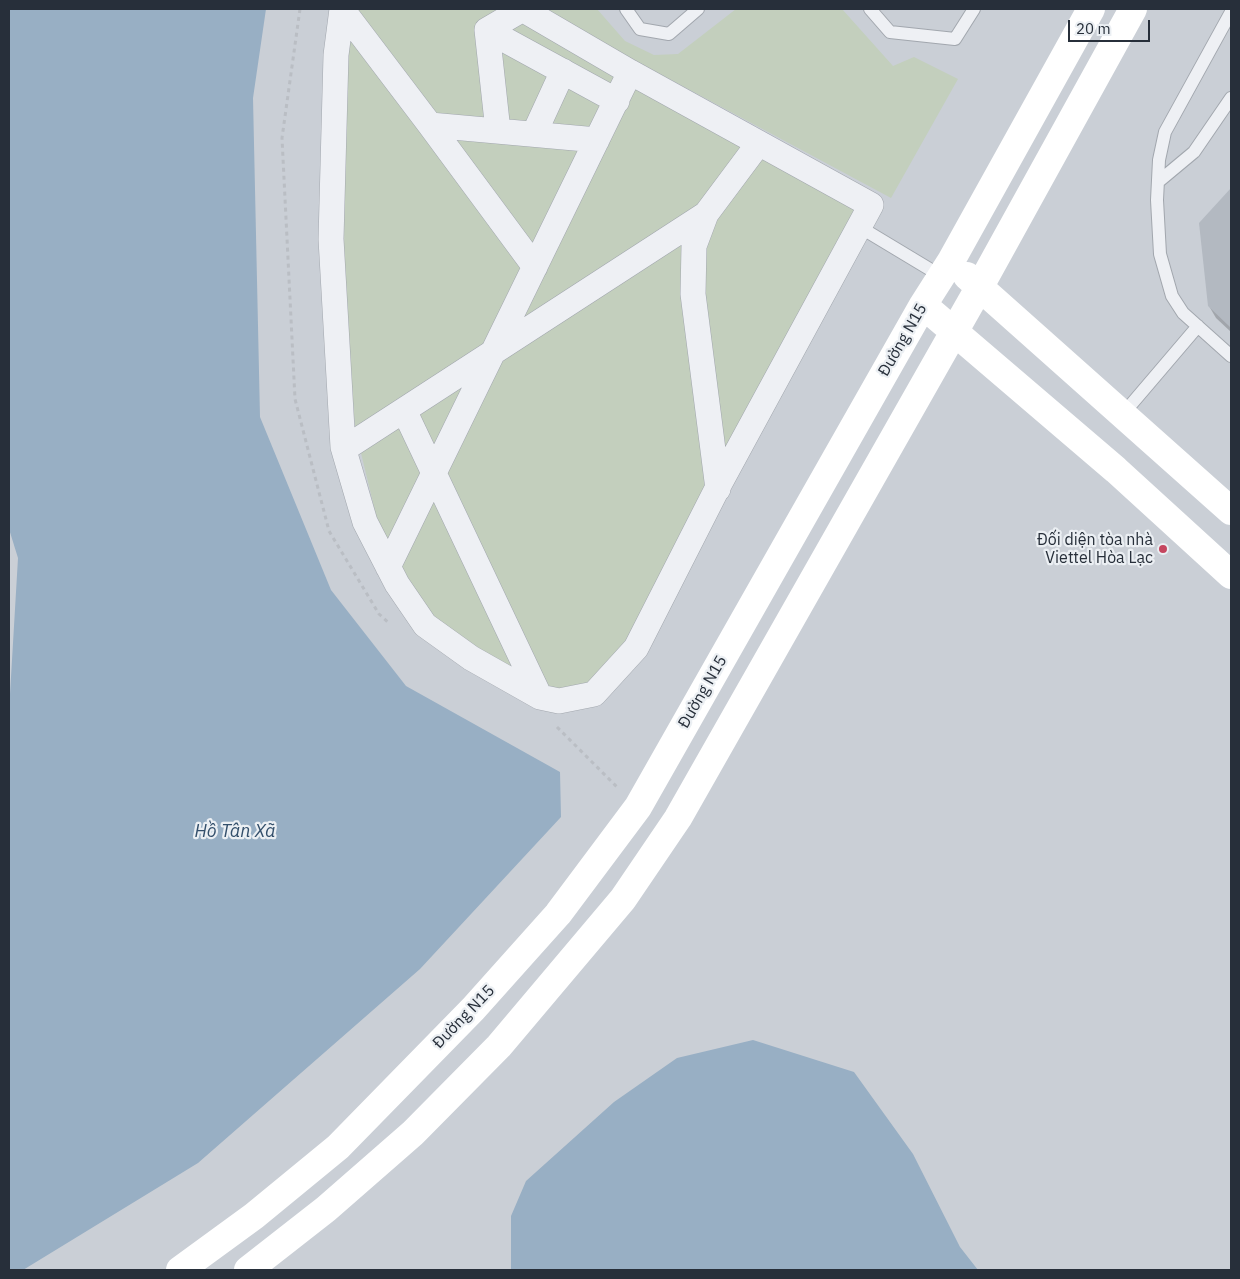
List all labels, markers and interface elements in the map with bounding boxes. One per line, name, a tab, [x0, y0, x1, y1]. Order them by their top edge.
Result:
scale bar	[1070, 10, 1152, 42]
text: 20 m	[1076, 19, 1111, 38]
street label: Đường N15	[875, 300, 931, 380]
place label: Đối diện tòa nhà Viettel Hòa Lạc	[1037, 530, 1153, 568]
marker: Đối diện tòa nhà Viettel Hòa Lạc	[1157, 543, 1169, 555]
street label: Đường N15	[675, 652, 731, 732]
water label: Hồ Tân Xã	[195, 821, 275, 843]
street label: Đường N15	[429, 981, 499, 1053]

